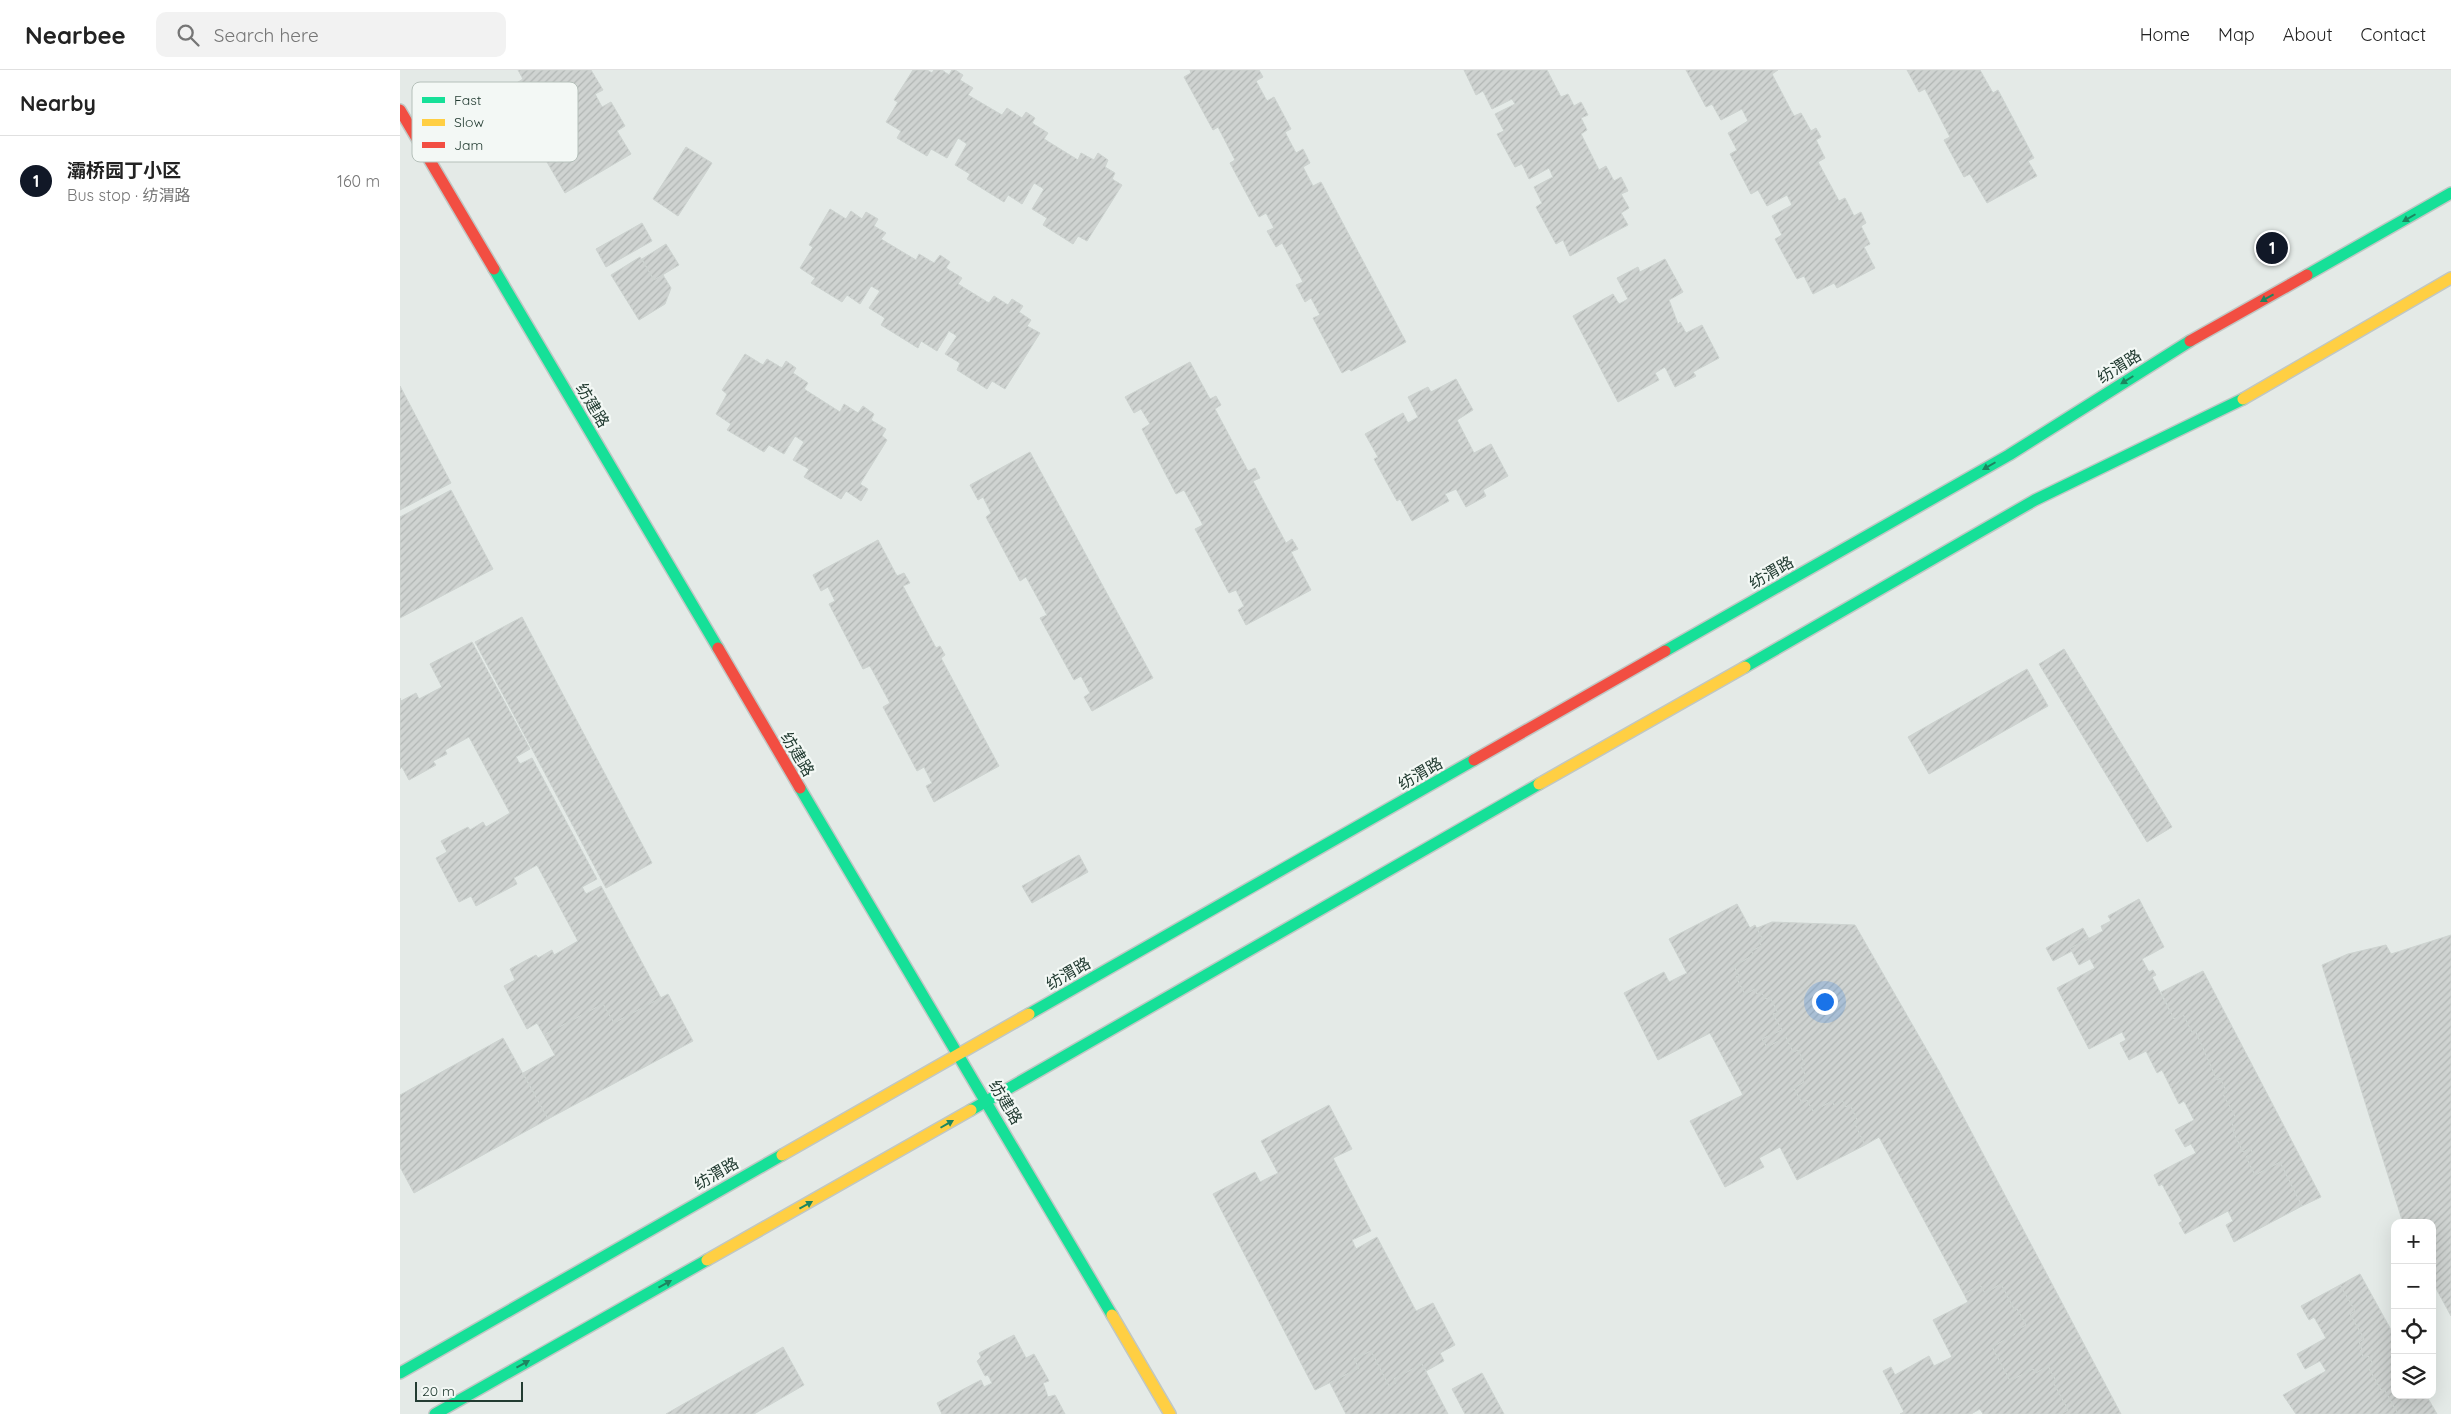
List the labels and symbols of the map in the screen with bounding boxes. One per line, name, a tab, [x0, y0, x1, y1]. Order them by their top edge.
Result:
legend	[412, 82, 578, 162]
text: Fast	[454, 91, 482, 109]
text: Slow	[454, 113, 484, 131]
text: Jam	[454, 136, 483, 154]
one-way arrow	[2402, 213, 2415, 222]
pin: 1	[2256, 229, 2288, 267]
one-way arrow	[2261, 293, 2274, 302]
street label: 纺渭路	[2093, 345, 2145, 387]
one-way arrow	[2121, 376, 2134, 385]
street label: 纺建路	[572, 379, 614, 431]
one-way arrow	[1982, 462, 1997, 470]
street label: 纺渭路	[1745, 551, 1797, 593]
street label: 纺建路	[777, 728, 819, 780]
street label: 纺渭路	[1394, 752, 1446, 794]
street label: 纺渭路	[1042, 952, 1094, 994]
your location	[1812, 989, 1838, 1015]
street label: 纺建路	[985, 1076, 1027, 1128]
one-way arrow	[940, 1119, 954, 1128]
street label: 纺渭路	[690, 1152, 742, 1194]
one-way arrow	[799, 1200, 813, 1209]
one-way arrow	[658, 1280, 671, 1289]
one-way arrow	[516, 1360, 530, 1369]
scale bar	[415, 1379, 522, 1402]

